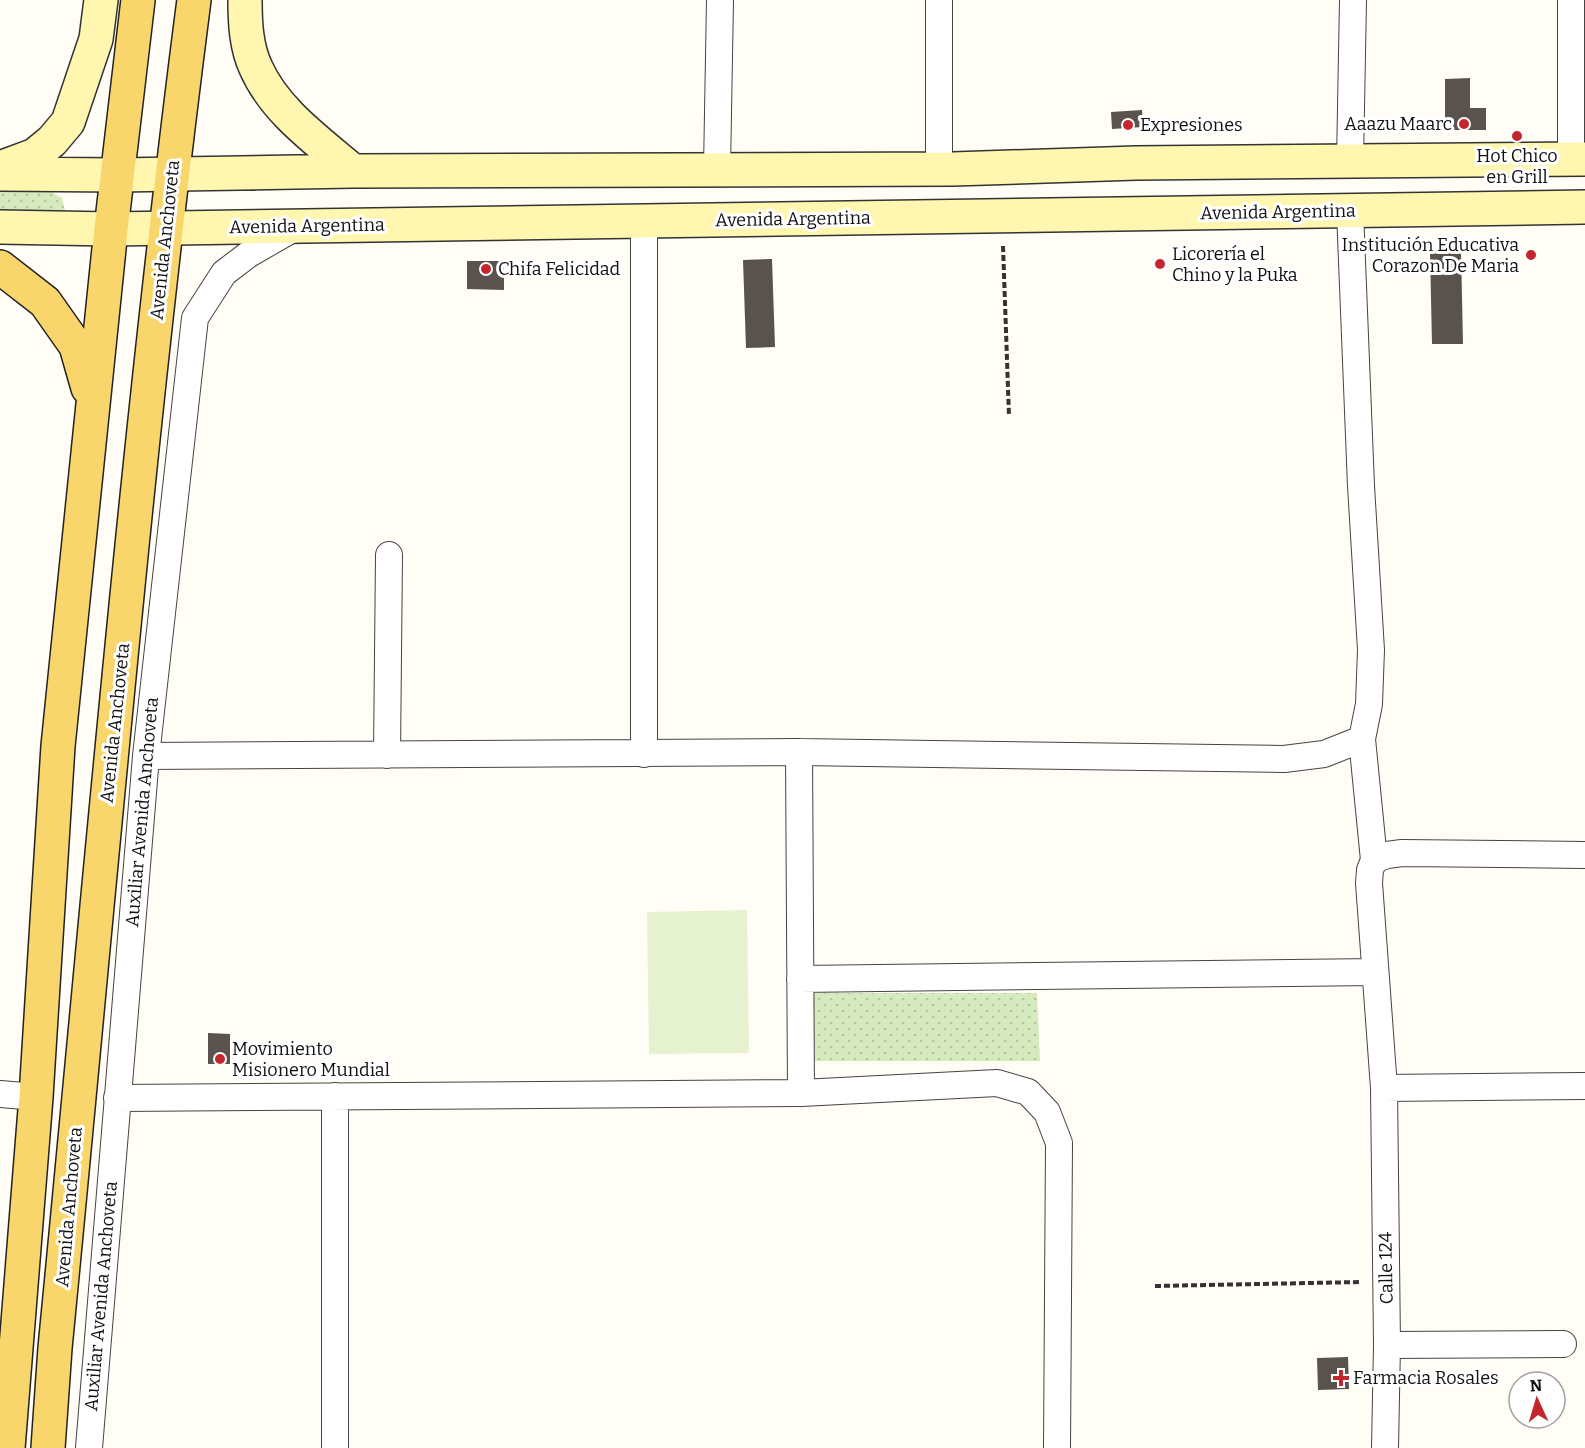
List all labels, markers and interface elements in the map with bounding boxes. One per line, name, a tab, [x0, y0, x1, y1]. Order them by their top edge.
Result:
place label: Aaazu Maarc	[1344, 113, 1452, 135]
place label: Expresiones	[1140, 114, 1243, 136]
marker: Aaazu Maarc	[1457, 117, 1471, 131]
marker: Expresiones	[1121, 118, 1135, 132]
marker: Hot Chico en Grill	[1510, 129, 1524, 143]
place label: Hot Chico en Grill	[1476, 145, 1558, 188]
street label: Avenida Anchoveta	[146, 159, 184, 321]
street label: Avenida Argentina	[1200, 200, 1356, 224]
street label: Avenida Argentina	[715, 207, 871, 231]
street label: Avenida Argentina	[229, 214, 385, 238]
place label: Institución Educativa Corazon De Maria	[1341, 234, 1519, 277]
place label: Licorería el Chino y la Puka	[1172, 243, 1298, 286]
marker: Institución Educativa Corazon De Maria	[1524, 248, 1538, 262]
marker: Licorería el Chino y la Puka	[1153, 257, 1167, 271]
place label: Chifa Felicidad	[498, 258, 621, 280]
marker: Chifa Felicidad	[479, 262, 493, 276]
street label: Avenida Anchoveta	[96, 642, 134, 804]
street label: Auxiliar Avenida Anchoveta	[121, 696, 163, 928]
place label: Movimiento Misionero Mundial	[232, 1038, 390, 1081]
marker: Movimiento Misionero Mundial	[213, 1052, 227, 1066]
street label: Avenida Anchoveta	[51, 1126, 87, 1288]
street label: Auxiliar Avenida Anchoveta	[80, 1180, 122, 1412]
street label: Calle 124	[1374, 1231, 1398, 1304]
place label: Farmacia Rosales	[1353, 1367, 1499, 1389]
north arrow	[1507, 1370, 1567, 1430]
marker: Farmacia Rosales	[1334, 1371, 1348, 1385]
text: N	[1529, 1376, 1543, 1395]

